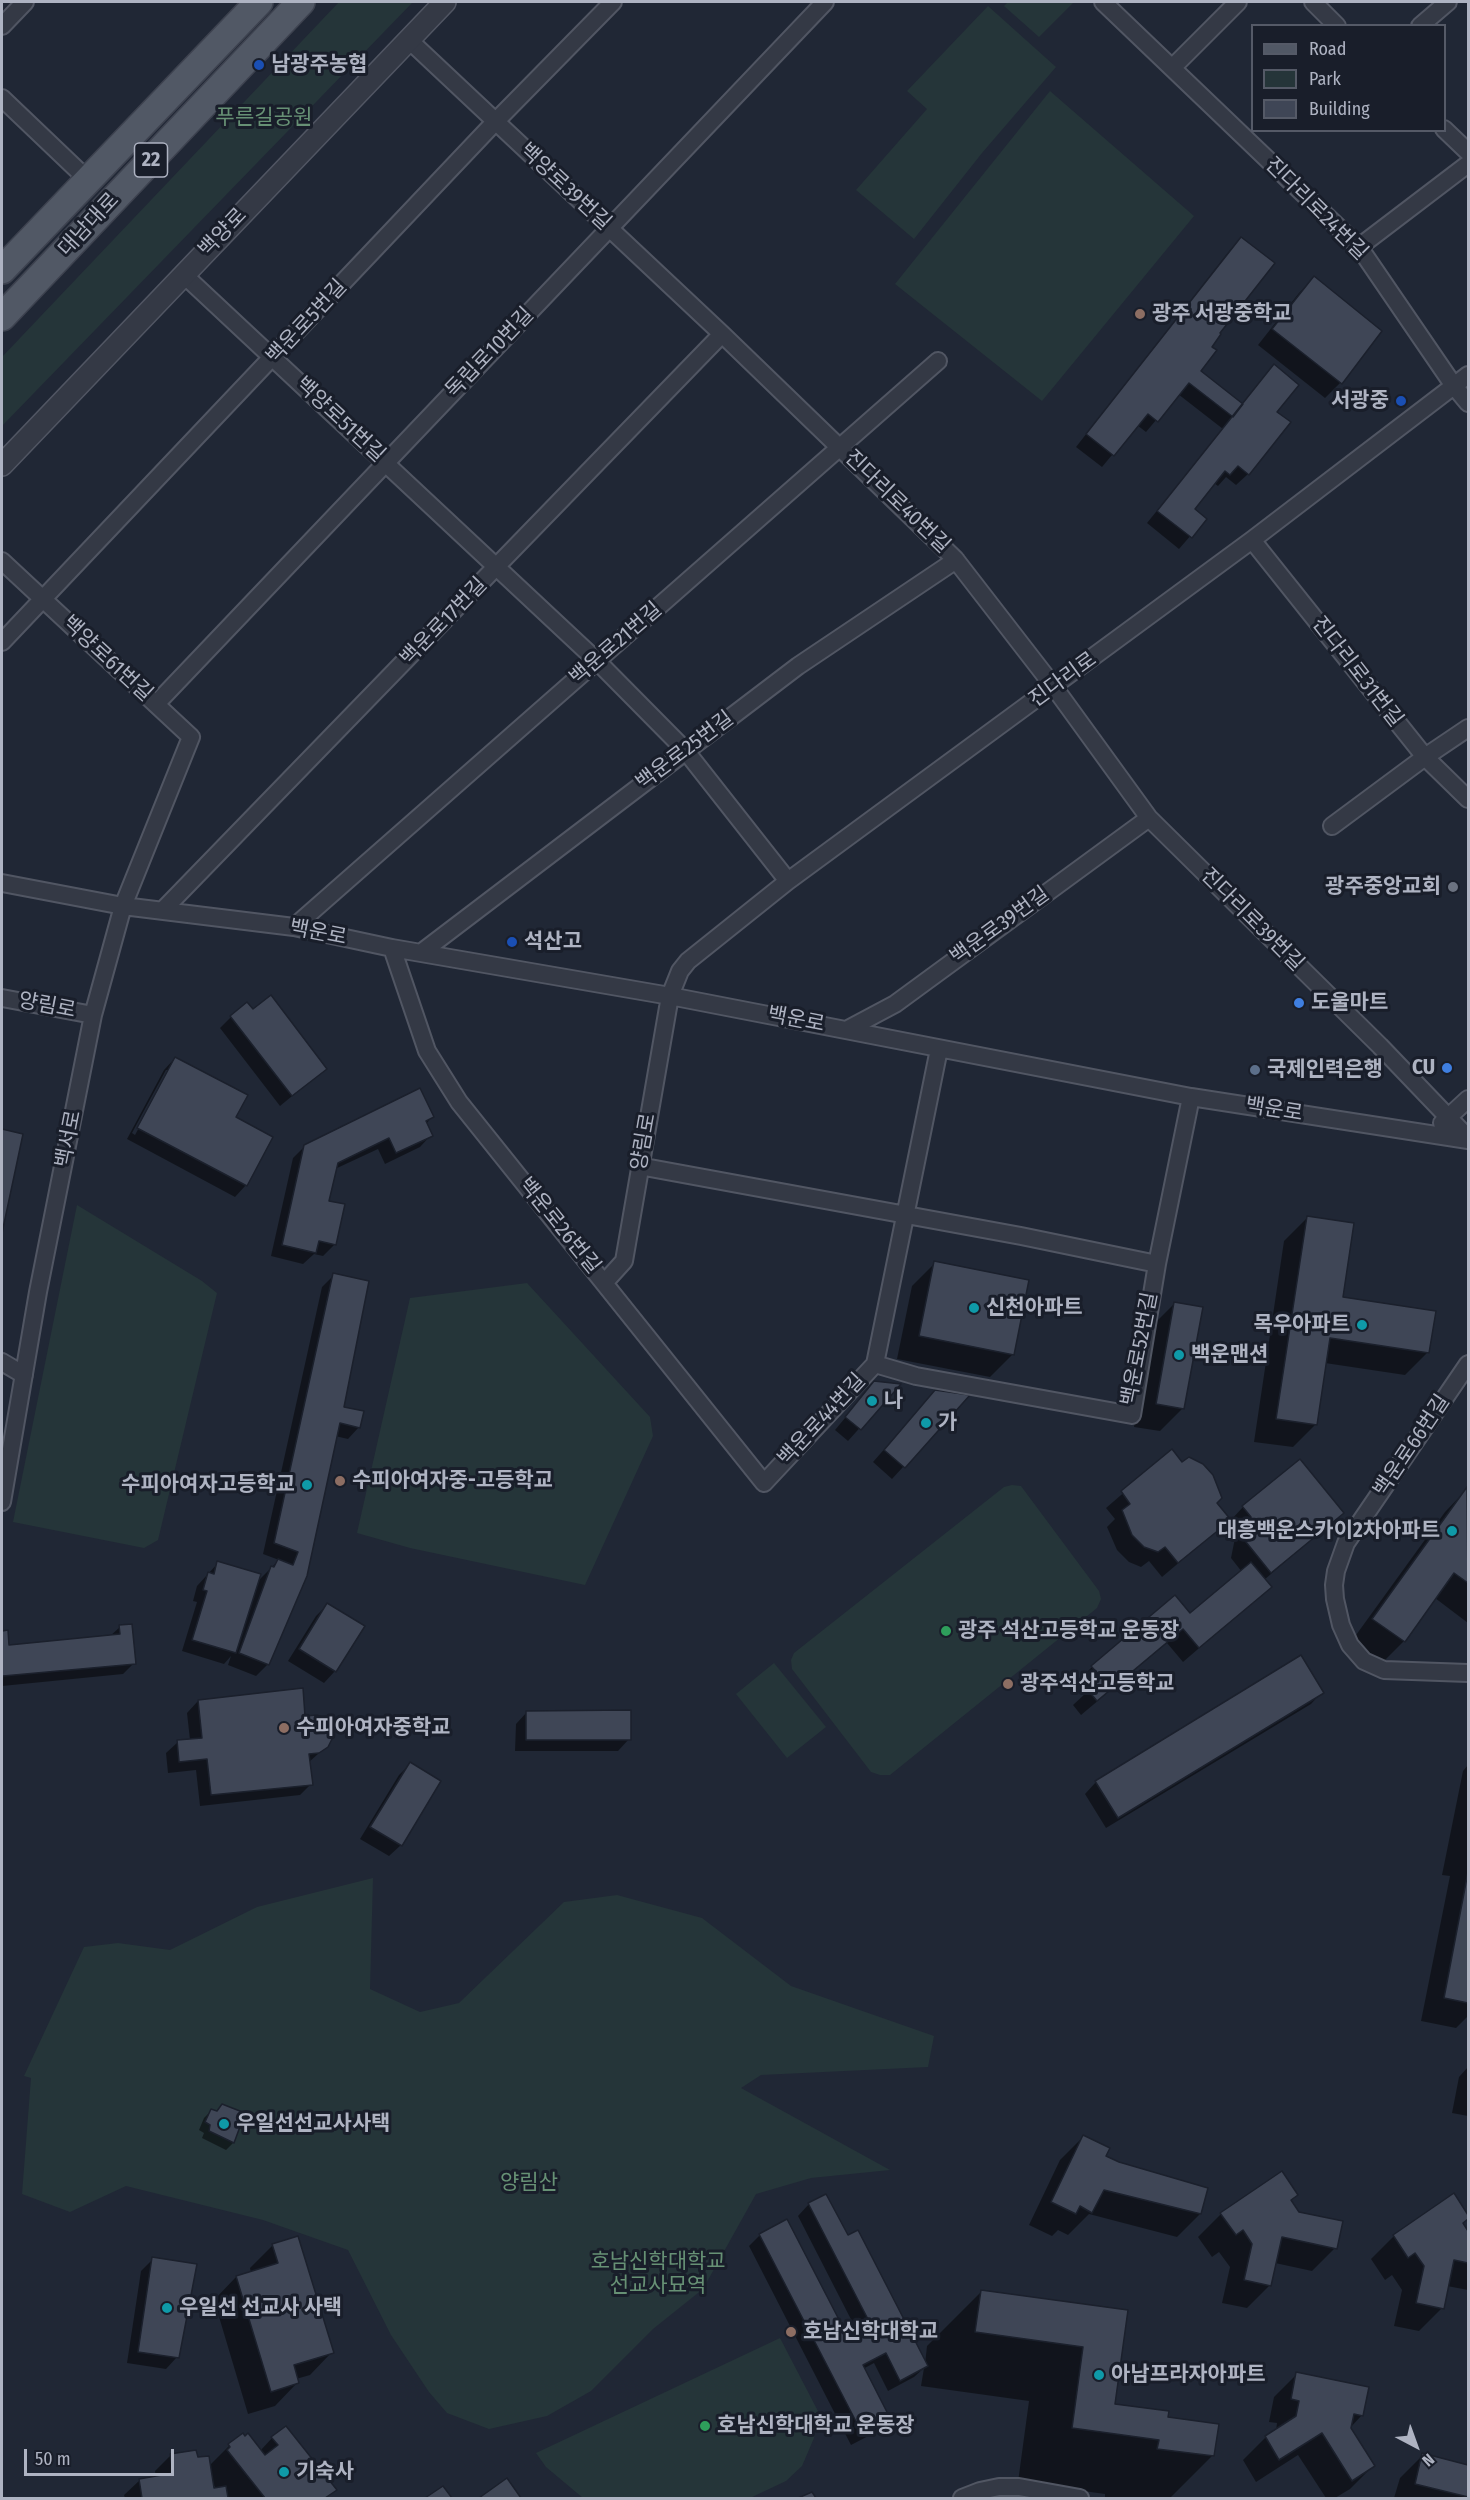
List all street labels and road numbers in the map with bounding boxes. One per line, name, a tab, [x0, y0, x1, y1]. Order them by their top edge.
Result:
street label: 백양로39번길	[514, 138, 616, 236]
road number: 22	[134, 143, 168, 177]
street label: 진다리로24번길	[1259, 152, 1373, 266]
street label: 대남대로	[53, 188, 125, 262]
street label: 백양로	[194, 203, 252, 263]
street label: 백운로5번길	[262, 275, 352, 369]
street label: 독립로10번길	[441, 303, 539, 403]
street label: 백양로51번길	[290, 372, 390, 468]
street label: 진다리로40번길	[839, 445, 955, 559]
street label: 백운로17번길	[396, 572, 492, 672]
street label: 백운로21번길	[565, 597, 667, 691]
street label: 백양로61번길	[57, 611, 157, 707]
street label: 진다리로31번길	[1306, 612, 1408, 732]
street label: 진다리로	[1024, 647, 1102, 713]
street label: 백운로25번길	[631, 706, 739, 796]
street label: 진다리로39번길	[1195, 863, 1309, 977]
street label: 백운로39번길	[946, 882, 1054, 970]
street label: 백운로	[287, 915, 349, 951]
street label: 양림로	[16, 988, 78, 1024]
street label: 백운로	[765, 1002, 827, 1038]
street label: 백운로	[1243, 1093, 1305, 1127]
street label: 백서로	[51, 1108, 87, 1170]
street label: 양림로	[627, 1111, 661, 1173]
street label: 백운로26번길	[513, 1173, 605, 1279]
street label: 백운로52번길	[1117, 1290, 1163, 1408]
street label: 백운로44번길	[773, 1369, 871, 1471]
street label: 백운로66번길	[1369, 1390, 1455, 1502]

